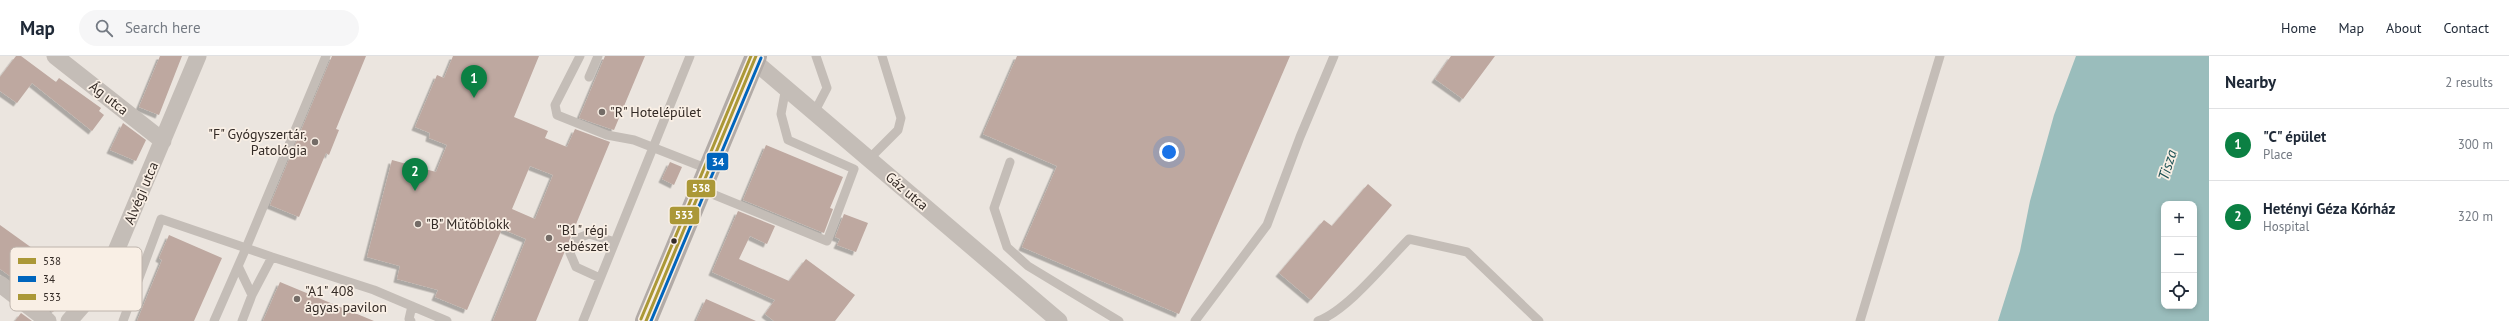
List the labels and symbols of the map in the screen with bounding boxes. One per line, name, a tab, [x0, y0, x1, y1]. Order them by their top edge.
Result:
pin: 1	[461, 65, 487, 98]
street label: Ág utca	[86, 77, 132, 119]
place label: "R" Hotelépület	[610, 103, 701, 121]
marker: "R" Hotelépület	[597, 107, 607, 117]
place label: "F" Gyógyszertár, Patológia	[208, 125, 307, 159]
marker: "F" Gyógyszertár, Patológia	[310, 137, 320, 147]
your location	[1159, 142, 1179, 162]
water label: Tisza	[2153, 147, 2181, 183]
line badge: 34	[706, 152, 729, 171]
text: 34	[712, 155, 725, 169]
pin: 2	[402, 158, 428, 191]
street label: Alvégi utca	[120, 159, 162, 227]
street label: Gáz utca	[882, 168, 932, 214]
line badge: 538	[686, 179, 716, 198]
text: 538	[692, 181, 710, 195]
line badge: 533	[669, 206, 700, 225]
text: 533	[675, 208, 693, 222]
place label: "B" Műtőblokk	[426, 215, 510, 233]
marker: "B" Műtőblokk	[413, 219, 423, 229]
place label: "B1" régi sebészet	[557, 221, 609, 255]
marker: "B1" régi sebészet	[544, 233, 554, 243]
unlabelled marker	[669, 236, 679, 246]
legend	[10, 247, 142, 311]
text: 538	[43, 254, 61, 268]
text: 34	[43, 272, 55, 286]
place label: "A1" 408 ágyas pavilon	[305, 282, 387, 316]
text: 533	[43, 290, 61, 304]
marker: "A1" 408 ágyas pavilon	[292, 294, 302, 304]

